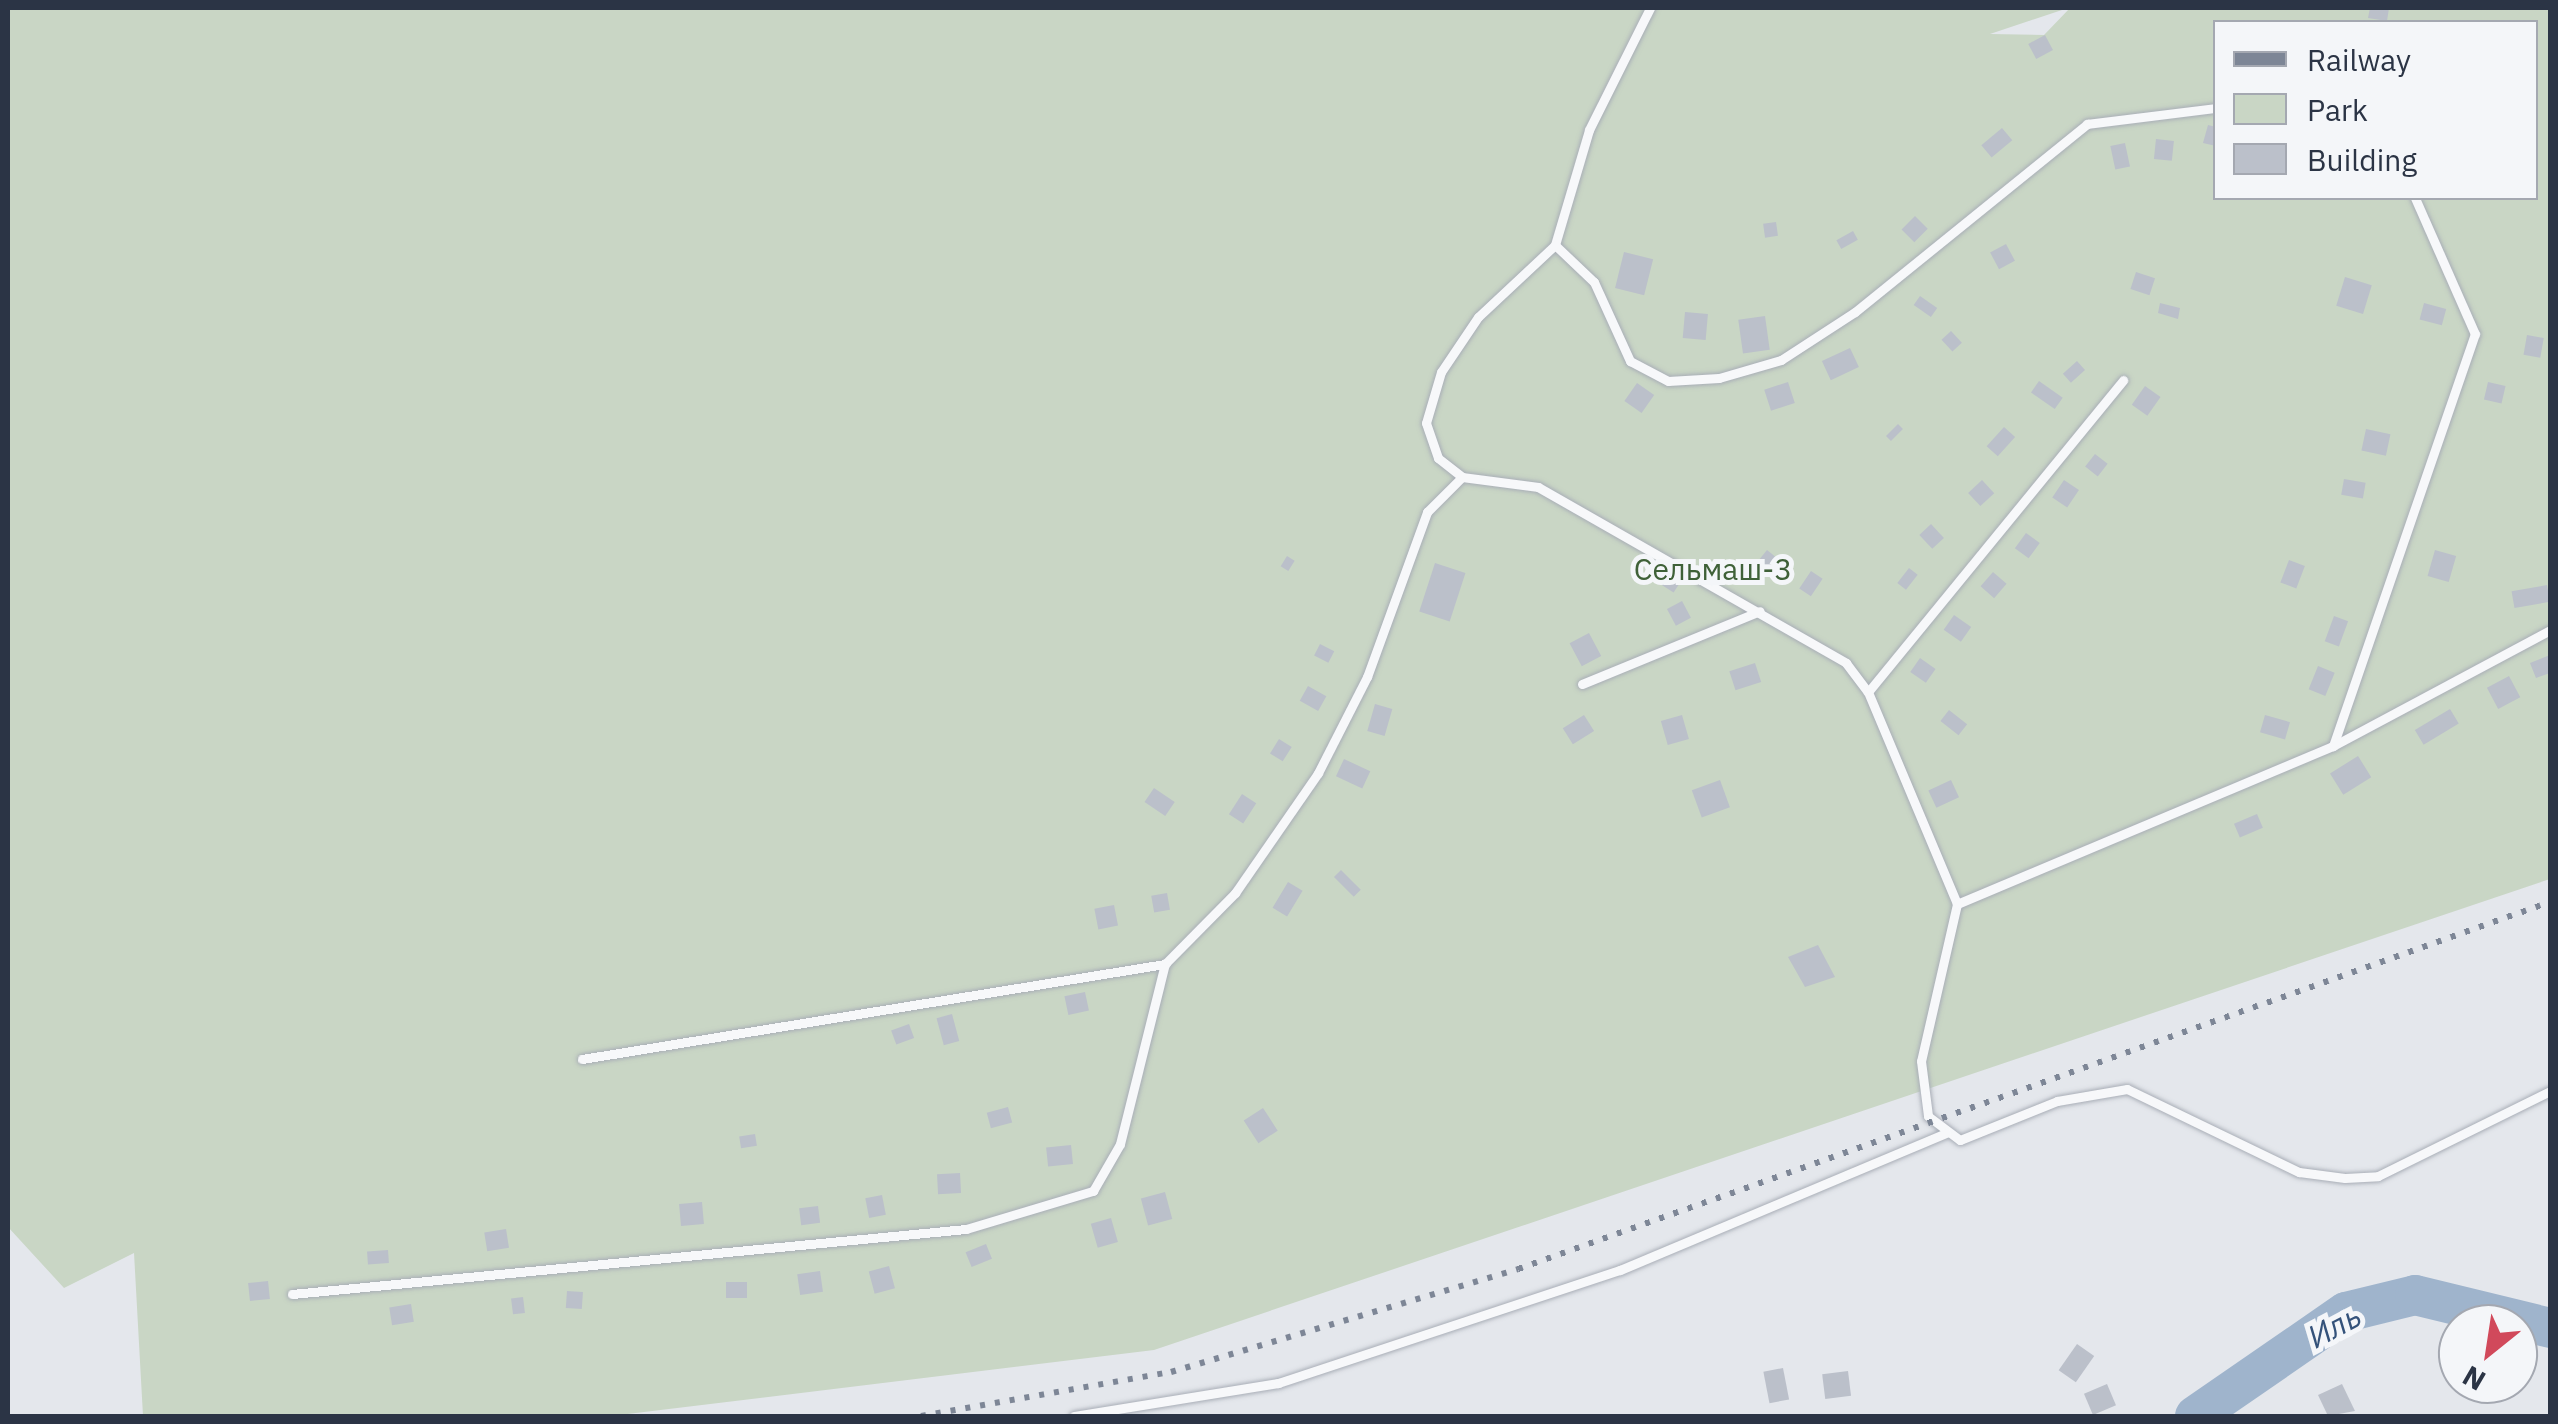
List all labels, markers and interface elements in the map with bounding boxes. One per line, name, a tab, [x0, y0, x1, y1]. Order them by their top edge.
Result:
legend	[2213, 20, 2538, 200]
text: Railway	[2307, 40, 2411, 79]
text: Park	[2307, 90, 2368, 129]
text: Building	[2307, 140, 2417, 179]
park label: Сельмаш-3	[1634, 551, 1792, 587]
water label: Иль	[2301, 1296, 2367, 1356]
north arrow	[2438, 1304, 2538, 1404]
text: N	[2456, 1358, 2492, 1400]

